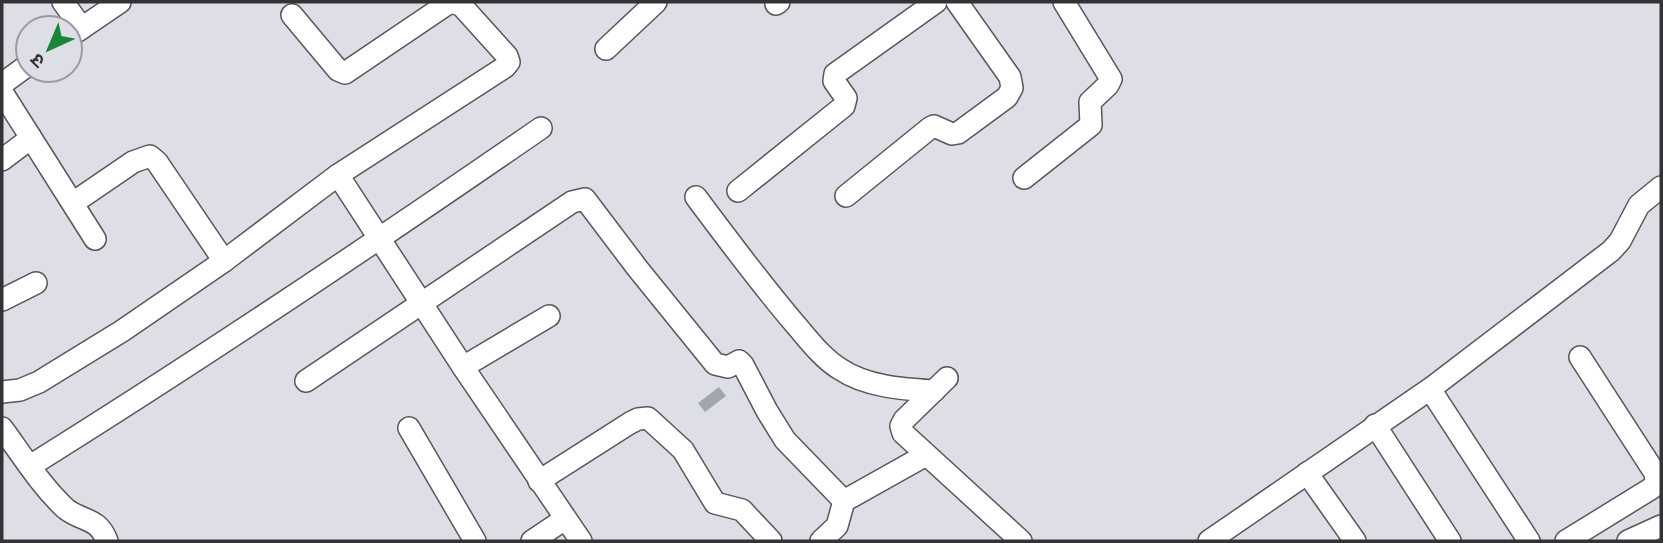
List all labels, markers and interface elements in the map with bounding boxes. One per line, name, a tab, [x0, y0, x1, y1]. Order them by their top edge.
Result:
north arrow	[14, 14, 84, 84]
text: उ	[25, 49, 49, 73]

